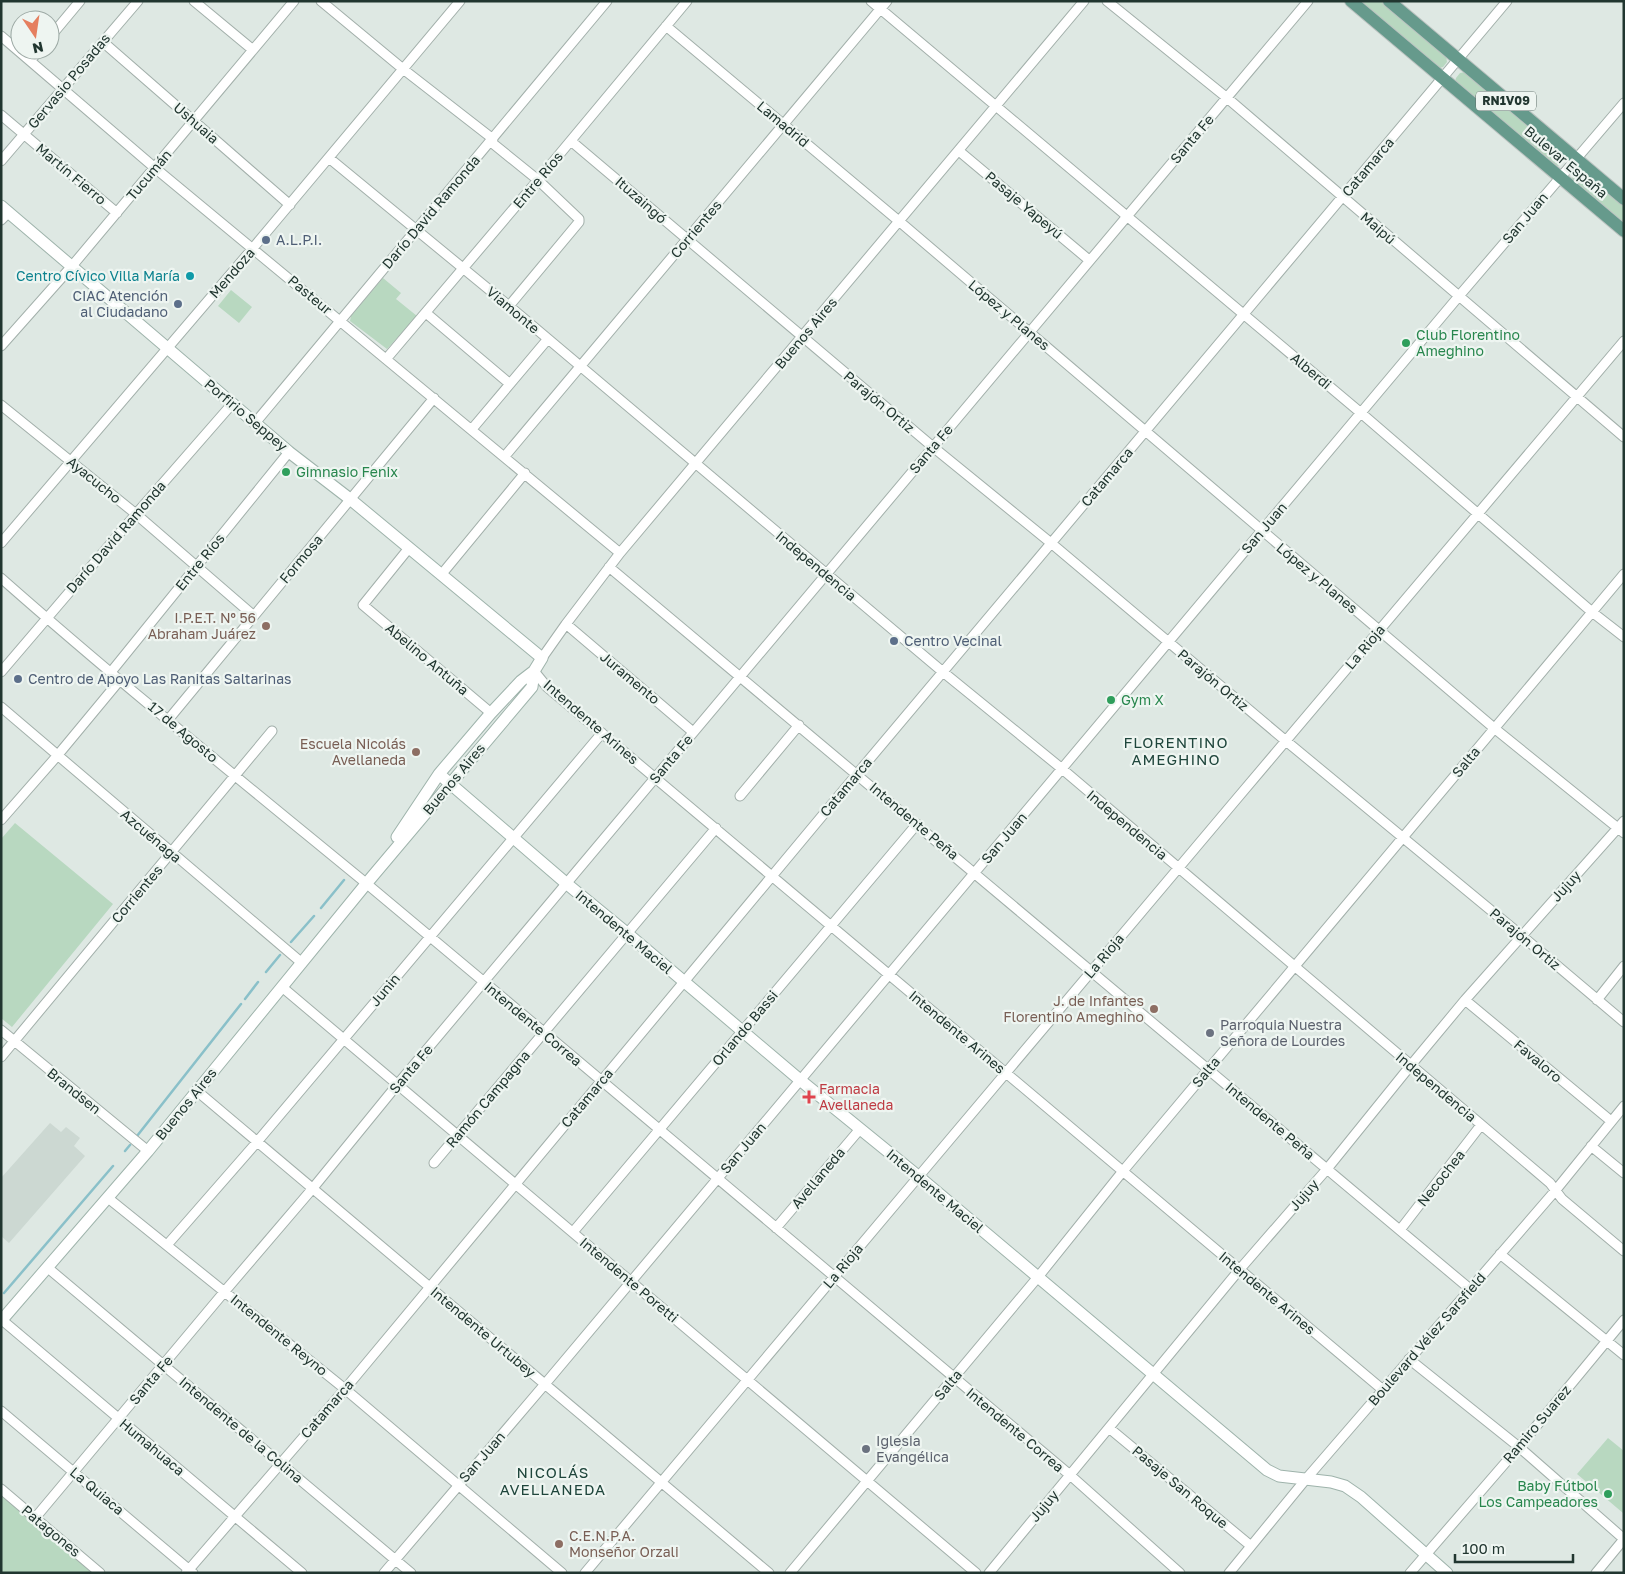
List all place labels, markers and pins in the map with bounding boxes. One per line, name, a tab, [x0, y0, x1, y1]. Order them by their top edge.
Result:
place label: A.L.P.I.	[276, 231, 322, 248]
marker: A.L.P.I.	[260, 234, 272, 246]
place label: Centro Cívico Villa María	[16, 267, 180, 284]
marker: Centro Cívico Villa María	[184, 270, 196, 282]
place label: CIAC Atención al Ciudadano	[72, 287, 168, 320]
marker: CIAC Atención al Ciudadano	[172, 298, 184, 310]
place label: Club Florentino Ameghino	[1416, 326, 1520, 359]
marker: Club Florentino Ameghino	[1400, 337, 1412, 349]
place label: Gimnasio Fenix	[296, 463, 398, 480]
marker: Gimnasio Fenix	[280, 466, 292, 478]
place label: I.P.E.T. Nº 56 Abraham Juárez	[148, 609, 256, 642]
marker: I.P.E.T. Nº 56 Abraham Juárez	[260, 620, 272, 632]
place label: Centro Vecinal	[904, 632, 1002, 649]
marker: Centro Vecinal	[888, 635, 900, 647]
place label: Centro de Apoyo Las Ranitas Saltarinas	[28, 670, 292, 687]
marker: Centro de Apoyo Las Ranitas Saltarinas	[12, 673, 24, 685]
place label: Gym X	[1121, 691, 1164, 708]
marker: Gym X	[1105, 694, 1117, 706]
place label: Escuela Nicolás Avellaneda	[300, 735, 406, 768]
marker: Escuela Nicolás Avellaneda	[410, 746, 422, 758]
place label: J. de Infantes Florentino Ameghino	[1003, 992, 1144, 1025]
marker: J. de Infantes Florentino Ameghino	[1148, 1003, 1160, 1015]
place label: Parroquia Nuestra Señora de Lourdes	[1220, 1016, 1345, 1049]
marker: Parroquia Nuestra Señora de Lourdes	[1204, 1027, 1216, 1039]
place label: Farmacia Avellaneda	[819, 1080, 893, 1113]
marker: Farmacia Avellaneda	[803, 1091, 815, 1103]
place label: Iglesia Evangélica	[876, 1432, 949, 1465]
marker: Iglesia Evangélica	[860, 1443, 872, 1455]
place label: Baby Fútbol Los Campeadores	[1479, 1477, 1598, 1510]
marker: Baby Fútbol Los Campeadores	[1602, 1488, 1614, 1500]
place label: C.E.N.P.A. Monseñor Orzali	[569, 1527, 679, 1560]
marker: C.E.N.P.A. Monseñor Orzali	[553, 1538, 565, 1550]

